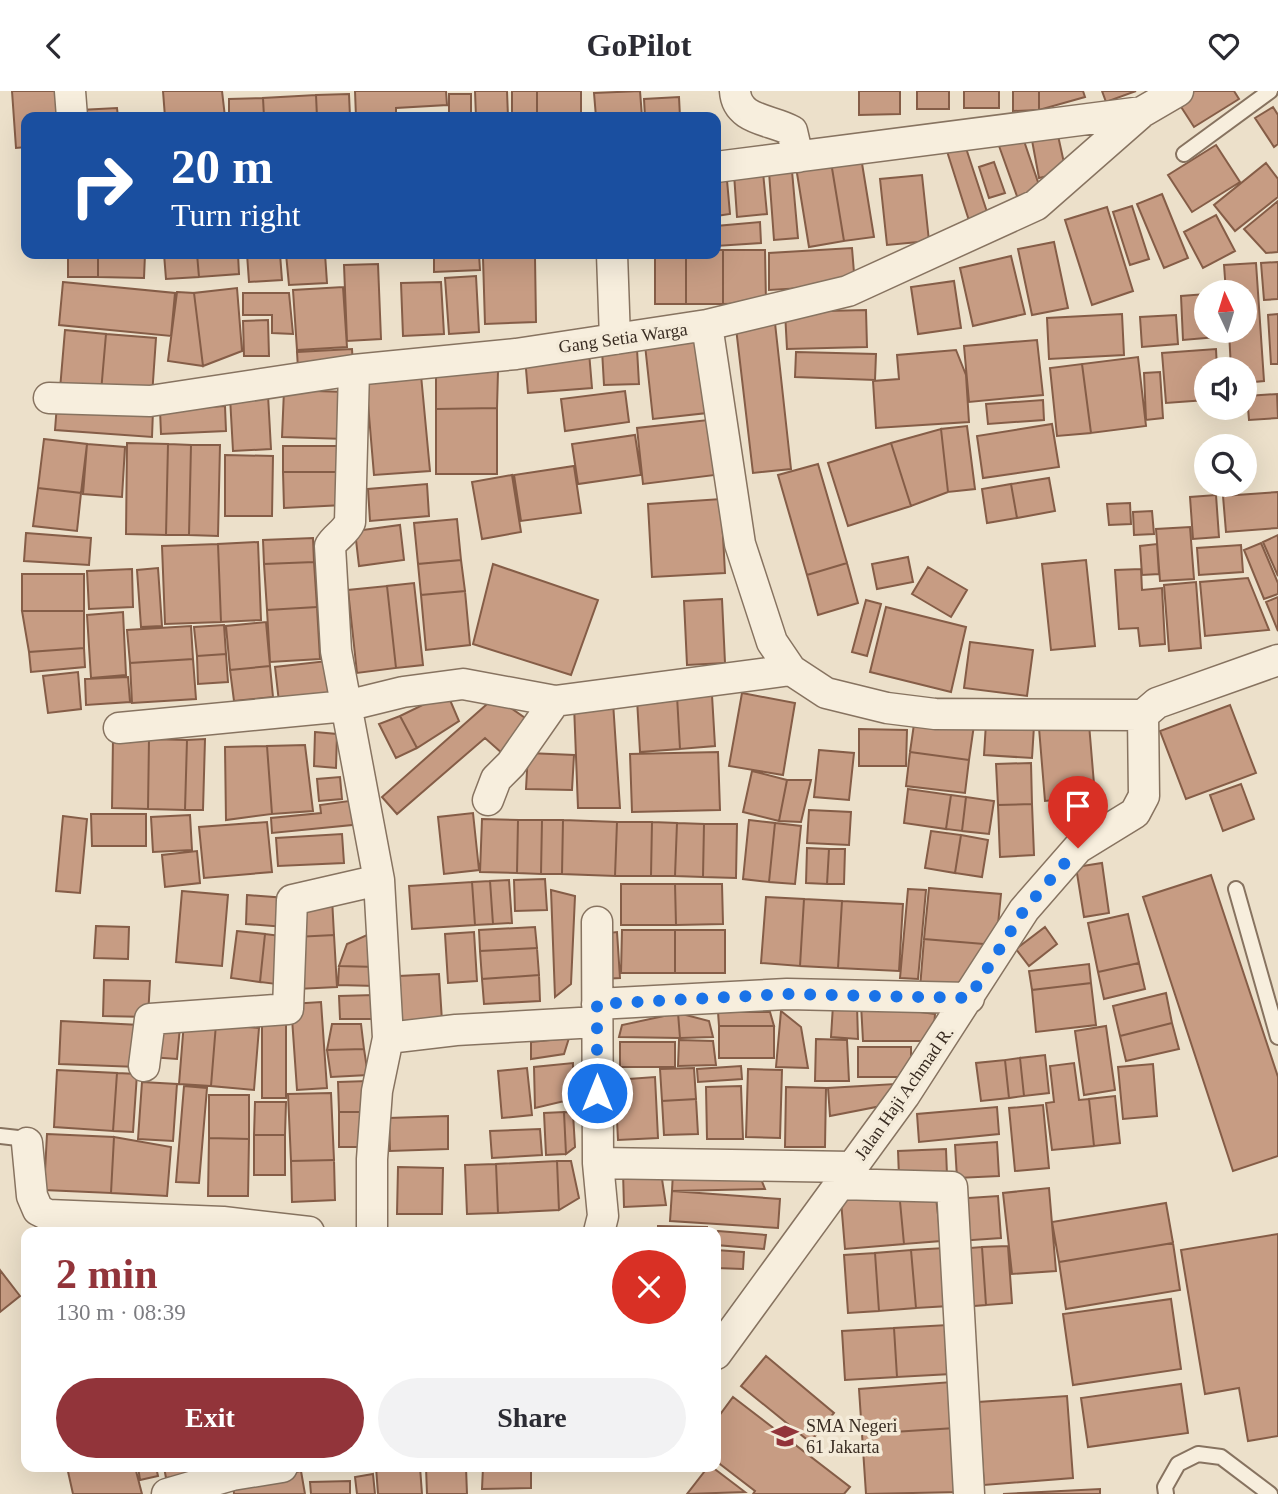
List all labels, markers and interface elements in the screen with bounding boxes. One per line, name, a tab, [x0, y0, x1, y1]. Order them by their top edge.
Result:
icon: back	[35, 27, 73, 65]
text: GoPilot	[587, 27, 691, 63]
icon: heart	[1205, 27, 1243, 65]
text: 20 m	[171, 139, 273, 194]
icon: right	[56, 140, 147, 231]
text: Turn right	[171, 197, 301, 233]
north arrow	[1194, 280, 1256, 343]
map controls	[1194, 280, 1257, 497]
street label: Gang Setia Warga	[557, 319, 689, 357]
button: sound	[1194, 357, 1257, 420]
button: search	[1194, 434, 1257, 497]
pin	[1048, 776, 1108, 848]
icon: arrive	[1059, 787, 1097, 825]
street label: Jalan Haji Achmad R.	[851, 1023, 957, 1163]
position arrow	[560, 1056, 634, 1130]
button: close	[612, 1250, 686, 1324]
text: 2 min	[56, 1251, 158, 1297]
text: 130 m · 08:39	[56, 1300, 186, 1325]
button: Exit	[56, 1378, 364, 1458]
button: Share	[378, 1378, 686, 1458]
place label: SMA Negeri 61 Jakarta	[806, 1416, 898, 1457]
school or university icon: SMA Negeri 61 Jakarta	[770, 1421, 800, 1451]

